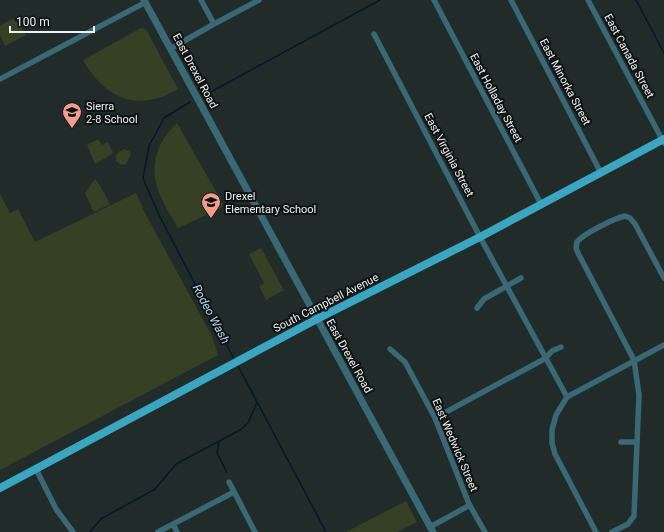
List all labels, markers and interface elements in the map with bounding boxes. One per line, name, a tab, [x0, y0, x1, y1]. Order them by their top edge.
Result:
scale bar	[10, 8, 94, 34]
street label: East Canada Street	[601, 12, 657, 101]
text: 100 m	[16, 15, 50, 29]
street label: East Drexel Road	[170, 31, 220, 111]
street label: East Minorka Street	[537, 37, 593, 128]
street label: East Holladay Street	[467, 51, 525, 145]
place label: Sierra 2-8 School	[86, 100, 138, 126]
school or university icon: Sierra 2-8 School	[61, 101, 83, 129]
street label: East Virginia Street	[421, 111, 477, 199]
place label: Drexel Elementary School	[225, 190, 316, 216]
school or university icon: Drexel Elementary School	[200, 191, 222, 219]
street label: South Campbell Avenue	[271, 271, 381, 335]
water label: Rodeo Wash	[190, 282, 232, 346]
street label: East Drexel Road	[323, 317, 375, 395]
street label: East Wedwick Street	[429, 396, 481, 494]

